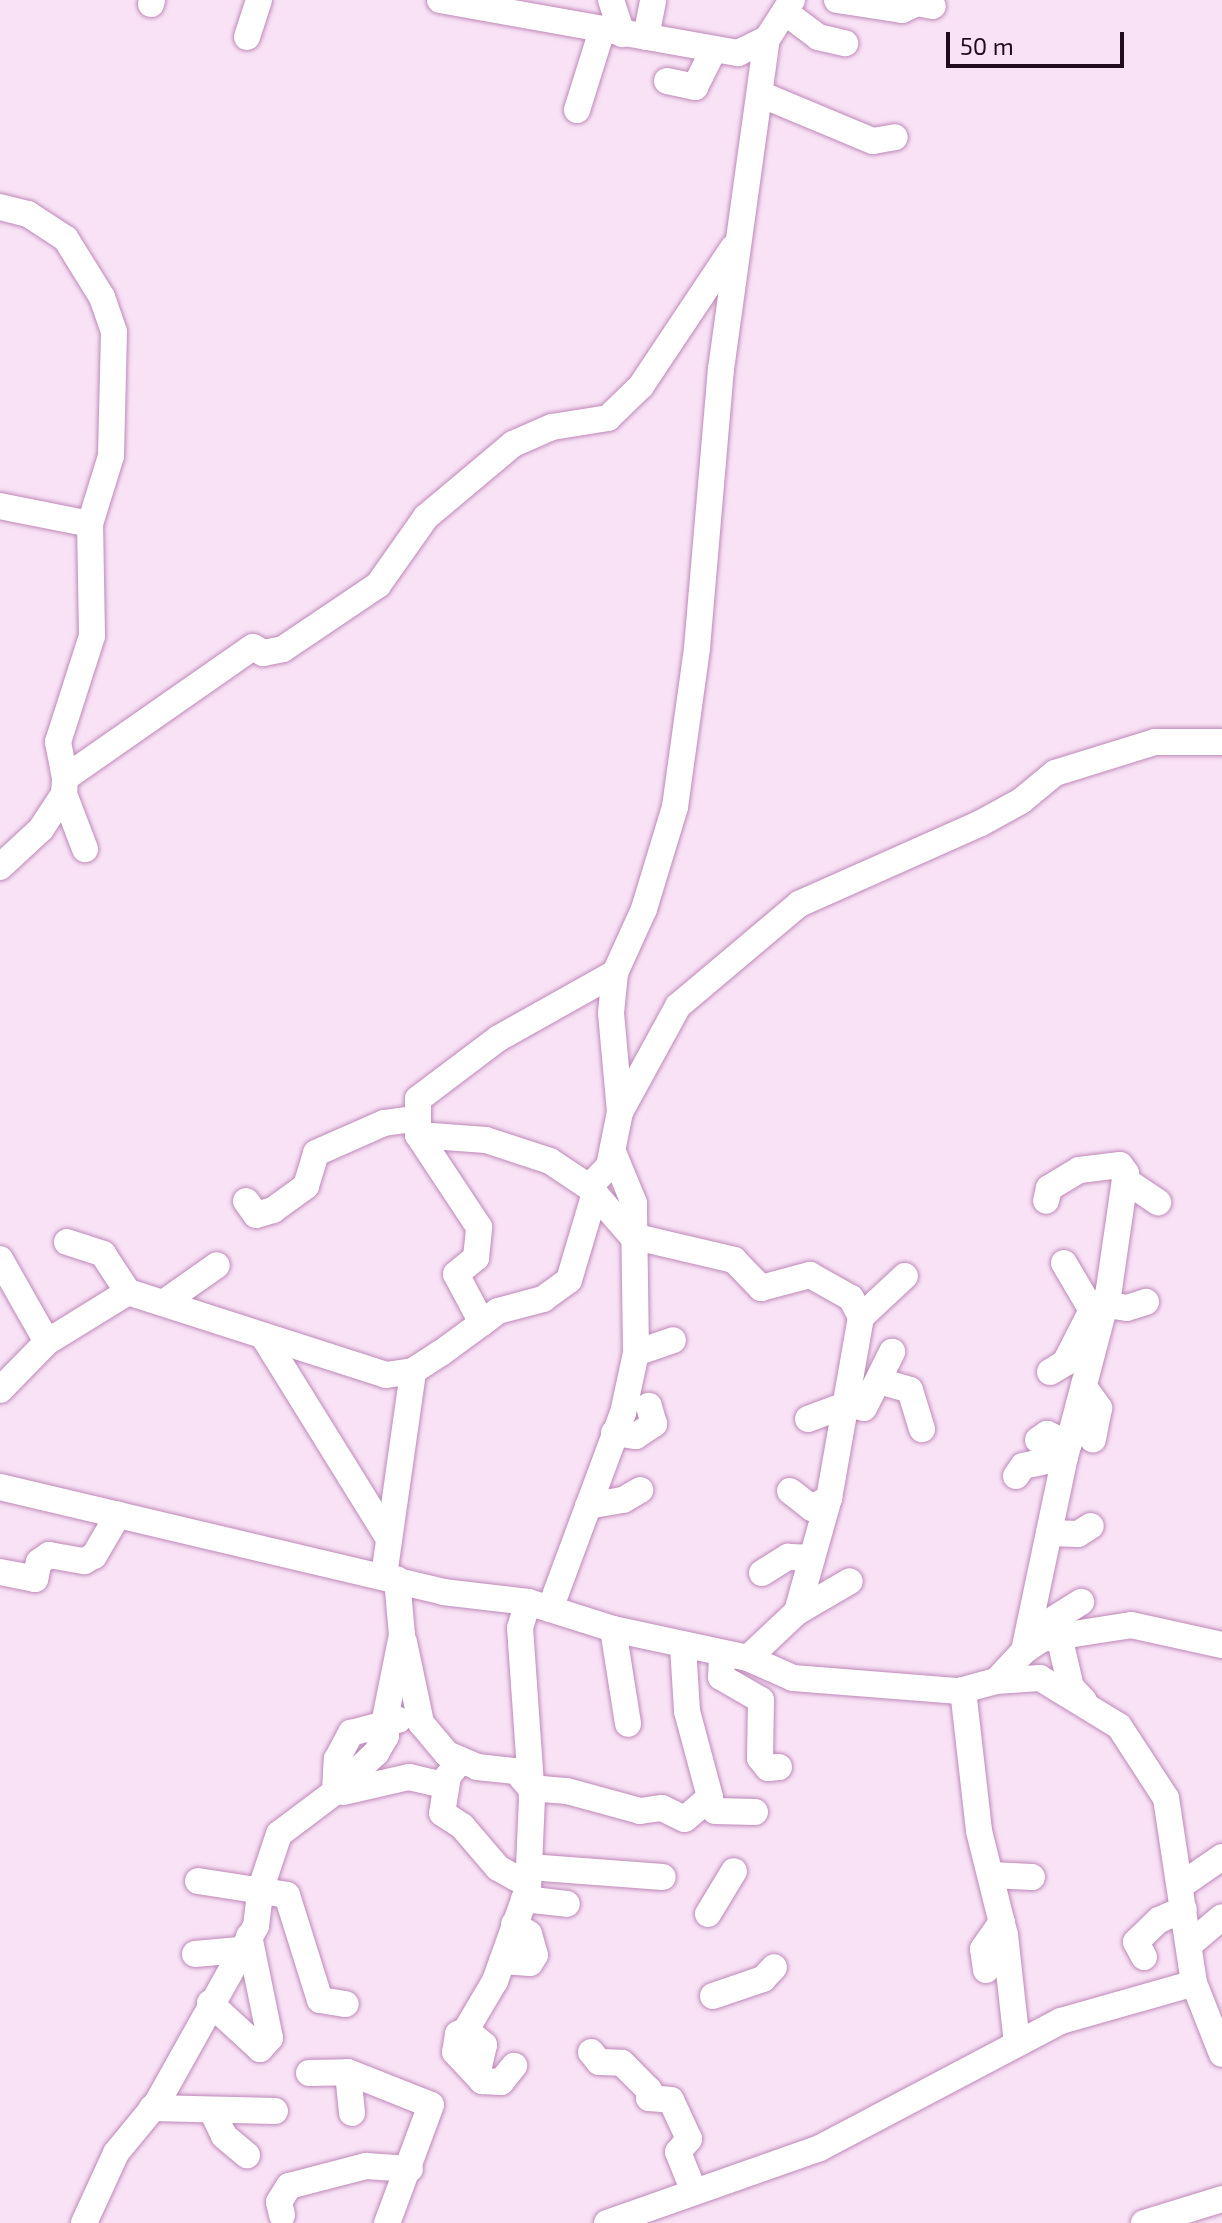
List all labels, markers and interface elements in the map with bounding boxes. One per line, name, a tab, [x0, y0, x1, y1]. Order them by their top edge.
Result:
scale bar	[950, 16, 1128, 66]
text: 50 m	[960, 31, 1014, 60]

